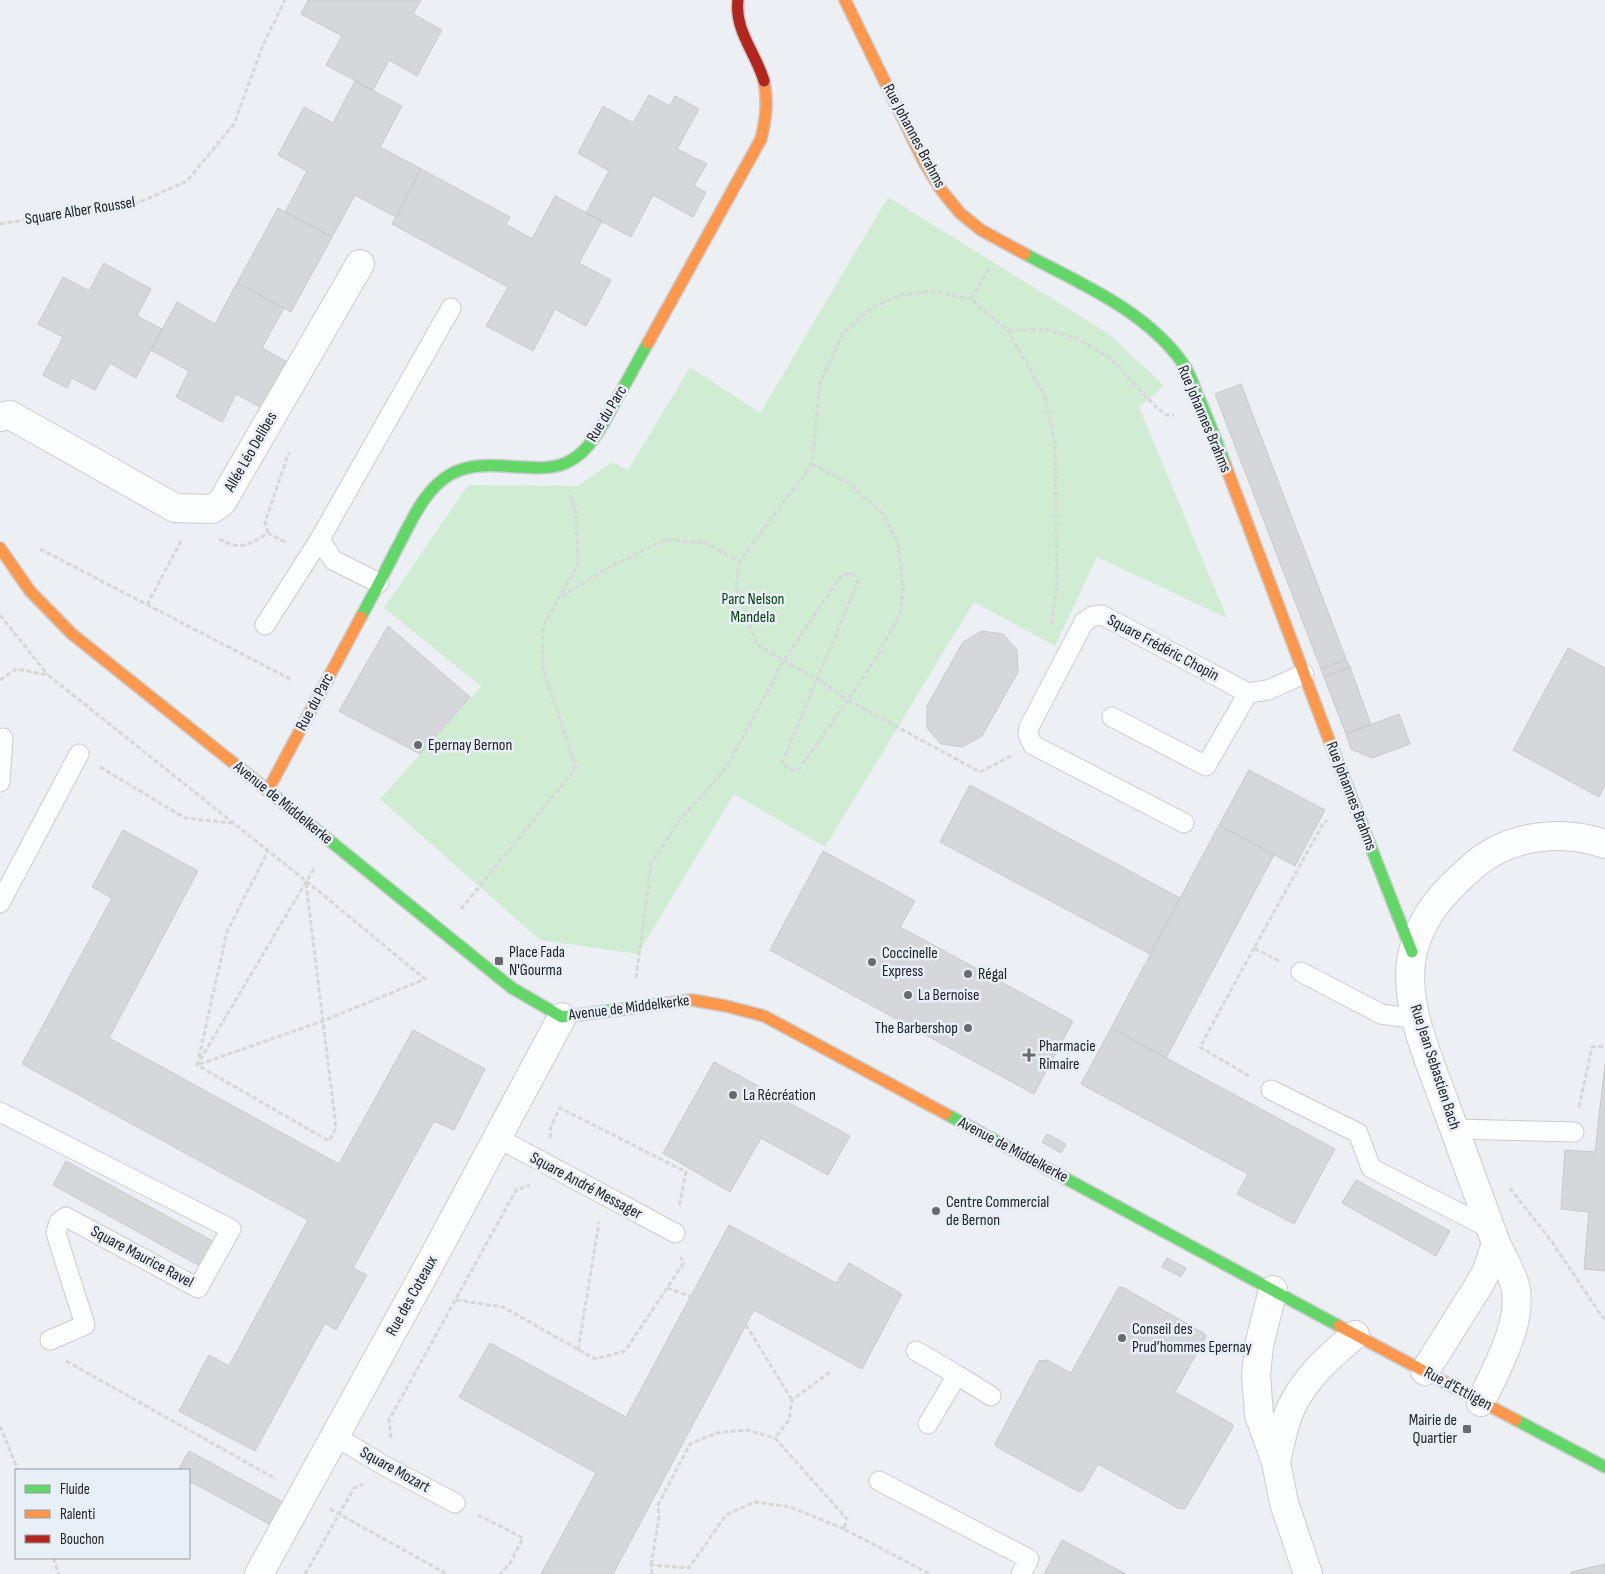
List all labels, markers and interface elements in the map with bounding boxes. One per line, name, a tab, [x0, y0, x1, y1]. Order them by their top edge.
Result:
street label: Rue Johannes Brahms	[879, 81, 949, 191]
street label: Square Alber Roussel	[24, 193, 136, 229]
street label: Rue Johannes Brahms	[1173, 362, 1235, 476]
street label: Rue du Parc	[583, 382, 631, 446]
street label: Allée Léo Delibes	[220, 408, 282, 496]
park label: Parc Nelson Mandela	[722, 590, 784, 627]
street label: Square Frédéric Chopin	[1104, 611, 1222, 685]
street label: Rue du Parc	[292, 670, 338, 734]
place label: Epernay Bernon	[428, 736, 512, 755]
marker: Epernay Bernon	[412, 739, 424, 751]
street label: Rue Johannes Brahms	[1322, 739, 1381, 853]
street label: Avenue de Middelkerke	[229, 757, 336, 849]
place label: Place Fada N'Gourma	[509, 943, 565, 980]
place label: Coccinelle Express	[882, 944, 938, 981]
marker: Place Fada N'Gourma	[493, 955, 505, 967]
marker: Coccinelle Express	[866, 956, 878, 968]
place label: Régal	[978, 965, 1007, 984]
marker: Régal	[962, 968, 974, 980]
place label: La Bernoise	[918, 986, 979, 1005]
marker: La Bernoise	[902, 989, 914, 1001]
street label: Avenue de Middelkerke	[566, 991, 691, 1025]
street label: Rue Jean Sebastien Bach	[1406, 1002, 1464, 1132]
place label: The Barbershop	[875, 1019, 958, 1038]
marker: The Barbershop	[962, 1022, 974, 1034]
place label: Pharmacie Rimaire	[1039, 1037, 1096, 1074]
marker: Pharmacie Rimaire	[1023, 1049, 1035, 1061]
place label: La Récréation	[743, 1086, 816, 1105]
marker: La Récréation	[727, 1089, 739, 1101]
street label: Avenue de Middelkerke	[954, 1113, 1071, 1187]
street label: Square André Messager	[527, 1148, 646, 1224]
place label: Centre Commercial de Bernon	[946, 1193, 1049, 1230]
marker: Centre Commercial de Bernon	[930, 1205, 942, 1217]
street label: Square Maurice Ravel	[87, 1222, 197, 1292]
street label: Rue des Coteaux	[382, 1253, 442, 1339]
place label: Conseil des Prud’hommes Epernay	[1132, 1320, 1252, 1357]
marker: Conseil des Prud’hommes Epernay	[1116, 1332, 1128, 1344]
street label: Rue d'Ettligen	[1421, 1363, 1495, 1415]
place label: Mairie de Quartier	[1409, 1411, 1457, 1448]
marker: Mairie de Quartier	[1461, 1423, 1473, 1435]
street label: Square Mozart	[357, 1443, 433, 1497]
legend	[15, 1469, 190, 1559]
text: Fluide	[60, 1480, 90, 1499]
text: Ralenti	[60, 1505, 95, 1524]
text: Bouchon	[60, 1530, 104, 1549]

